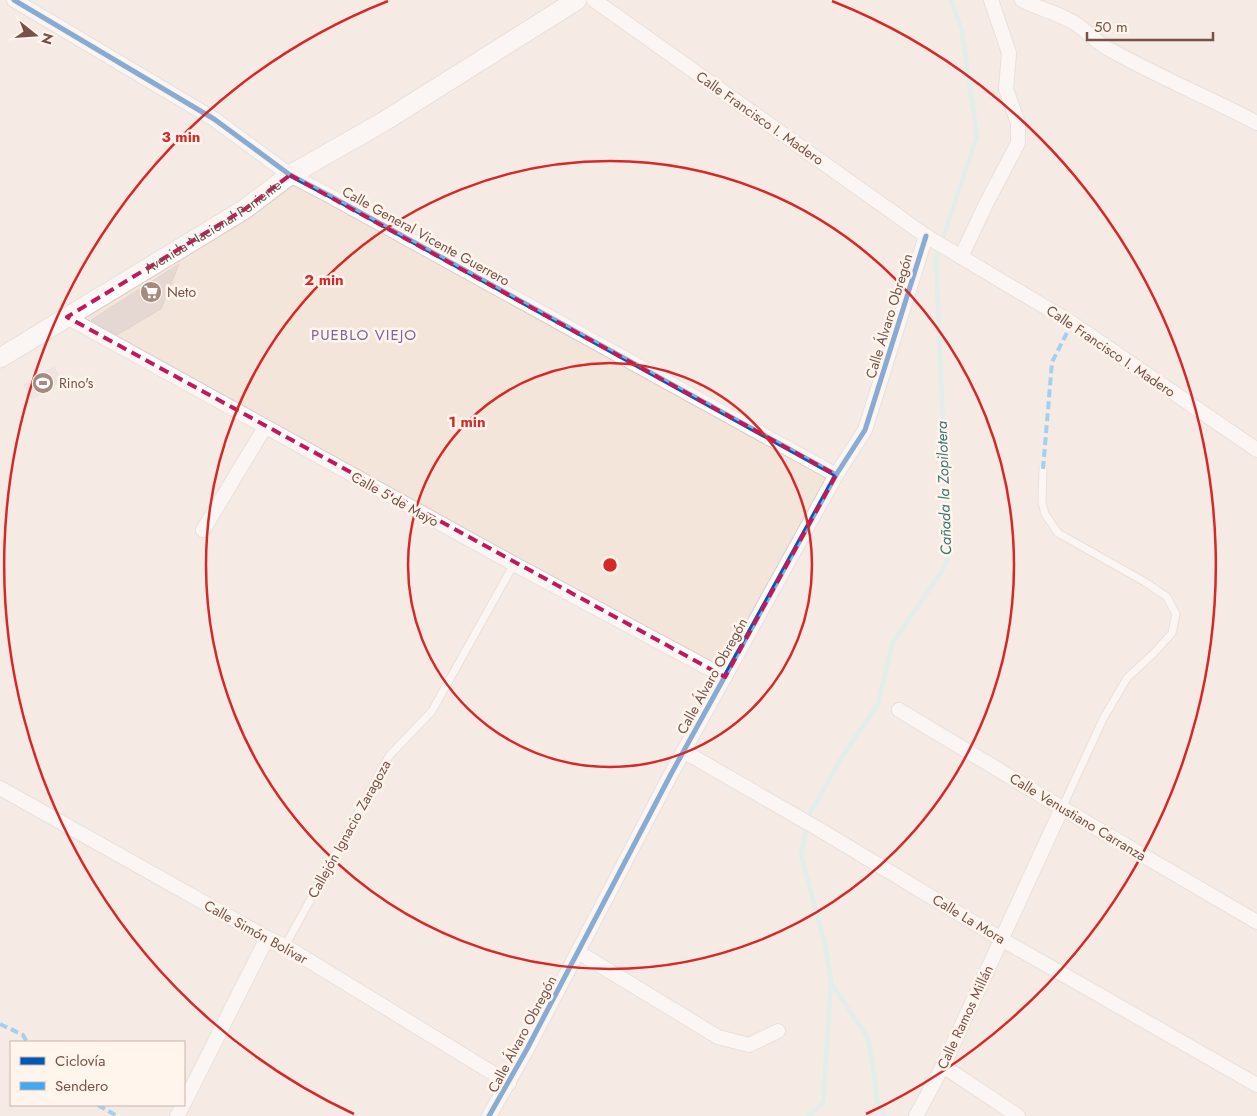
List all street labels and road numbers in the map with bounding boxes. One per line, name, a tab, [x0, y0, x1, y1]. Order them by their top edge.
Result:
street label: Calle Francisco I. Madero	[692, 66, 828, 170]
street label: Avenida Nacional Poniente	[140, 175, 285, 278]
street label: Calle General Vicente Guerrero	[339, 181, 514, 291]
street label: Calle Álvaro Obregón	[860, 251, 918, 381]
street label: Calle Francisco I. Madero	[1043, 300, 1180, 402]
street label: Calle 5 de Mayo	[348, 467, 443, 531]
street label: Calle Álvaro Obregón	[672, 614, 752, 738]
street label: Callejón Ignacio Zaragoza	[303, 756, 395, 902]
street label: Calle Venustiano Carranza	[1006, 768, 1150, 866]
street label: Calle La Mora	[929, 889, 1009, 949]
street label: Calle Simón Bolívar	[201, 895, 312, 969]
street label: Calle Ramos Millán	[932, 962, 998, 1072]
street label: Calle Álvaro Obregón	[483, 972, 561, 1096]

